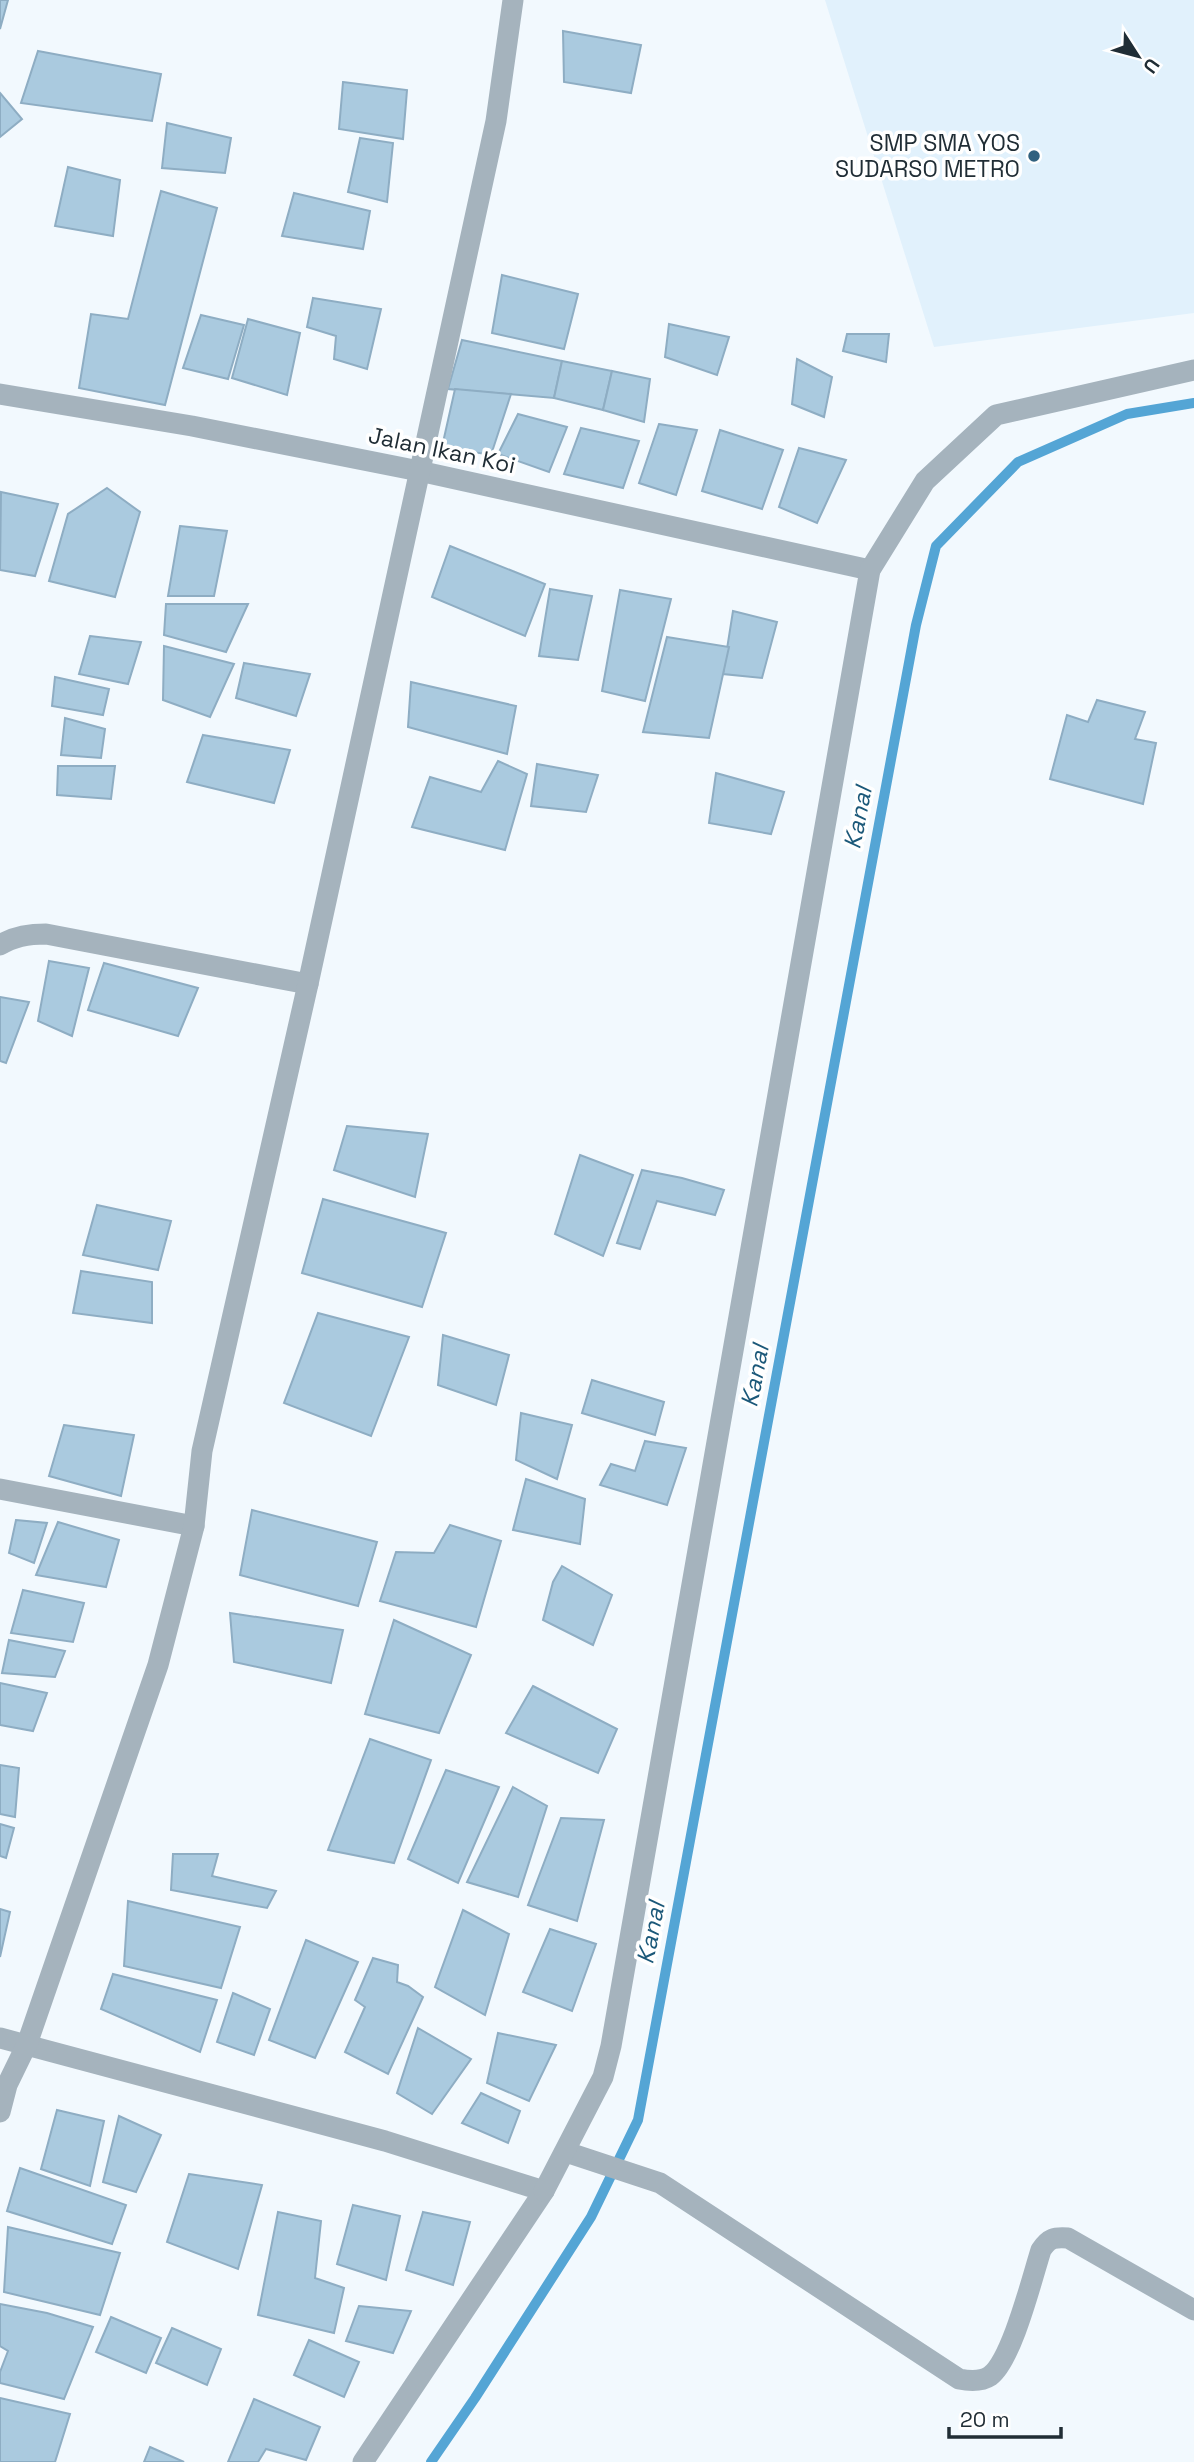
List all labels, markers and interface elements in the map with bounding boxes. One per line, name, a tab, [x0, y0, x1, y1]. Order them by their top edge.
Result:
north arrow	[1103, 21, 1173, 91]
text: U	[1137, 53, 1165, 78]
place label: SMP SMA YOS SUDARSO METRO	[835, 128, 1020, 184]
marker: SMP SMA YOS SUDARSO METRO	[1026, 148, 1042, 164]
street label: Jalan Ikan Koi	[366, 420, 518, 480]
water label: Kanal	[836, 781, 879, 852]
water label: Kanal	[733, 1339, 776, 1410]
water label: Kanal	[629, 1896, 672, 1967]
scale bar	[949, 2396, 1061, 2440]
text: 20 m	[960, 2406, 1010, 2433]

